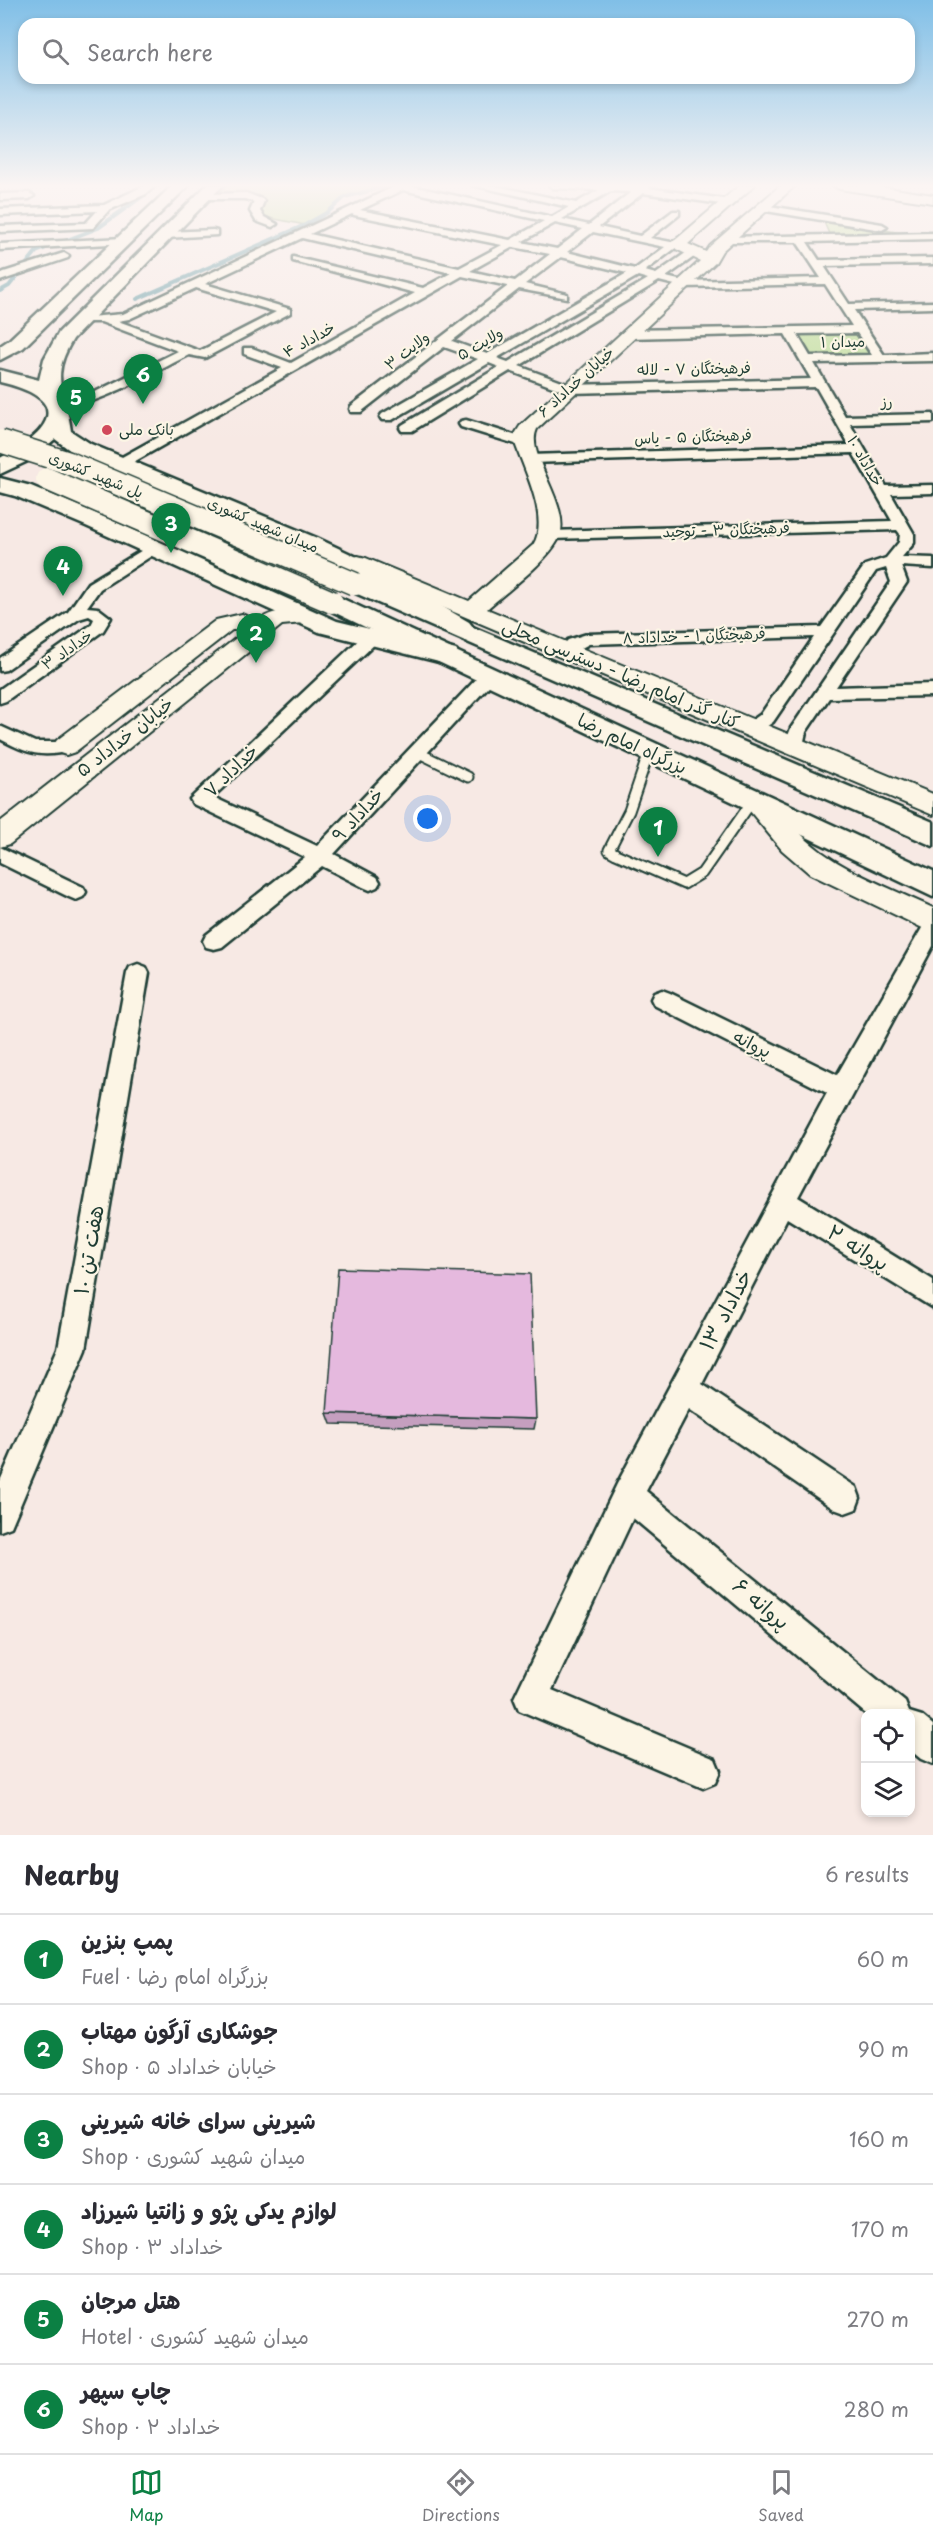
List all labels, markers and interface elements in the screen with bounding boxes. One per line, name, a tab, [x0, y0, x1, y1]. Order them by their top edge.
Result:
search box	[18, 18, 915, 84]
icon: search	[39, 35, 72, 68]
text: Search here	[87, 35, 213, 68]
street label: خداداد ۴	[278, 315, 338, 362]
street label: ولایت ۵	[452, 320, 507, 365]
street label: ولایت ۳	[379, 325, 434, 375]
street label: میدان ۱	[821, 329, 865, 352]
street label: خیابان خداداد ۶	[532, 340, 618, 422]
pin: 6	[124, 354, 162, 404]
street label: فرهیختگان ۷ - لاله	[637, 355, 751, 380]
pin: 5	[56, 378, 96, 427]
street label: رز	[880, 389, 893, 412]
place label: بانک ملی	[119, 417, 174, 440]
street label: فرهیختگان ۵ - یاس	[634, 422, 752, 449]
marker: بانک ملی	[100, 423, 114, 437]
street label: خداداد ۱۰	[842, 430, 890, 490]
street label: پل شهید کشوری	[46, 444, 147, 503]
street label: میدان شهید کشوری	[204, 490, 323, 557]
pin: 3	[152, 504, 190, 553]
street label: فرهیختگان ۳ - توحید	[662, 515, 790, 542]
pin: 4	[44, 546, 82, 596]
street label: کنار گذر امام رضا - دسترسی محلی	[498, 610, 744, 737]
pin: 2	[236, 614, 276, 663]
street label: فرهیختگان ۱ - خداداد ۸	[622, 621, 766, 648]
street label: خداداد ۳	[36, 623, 96, 675]
street label: خیابان خداداد ۵	[70, 689, 178, 782]
street label: بزرگراه امام رضا	[573, 705, 692, 782]
street label: خداداد ۷	[197, 737, 263, 803]
street label: خداداد ۹	[325, 781, 389, 847]
your location	[413, 804, 442, 833]
pin: 1	[638, 808, 678, 857]
street label: پروانه	[729, 1022, 777, 1064]
street label: هفت تن ۱۰	[63, 1202, 111, 1297]
street label: پروانه ۲	[822, 1215, 896, 1278]
street label: خداداد ۱۳	[689, 1263, 759, 1355]
street label: پروانه ۶	[727, 1569, 798, 1636]
map controls	[861, 1709, 915, 1817]
button: locate	[861, 1709, 915, 1763]
button: layers	[861, 1763, 915, 1817]
text: Nearby	[24, 1855, 119, 1894]
text: 6 results	[825, 1859, 909, 1889]
text: پمپ بنزین	[81, 1923, 173, 1956]
text: 1	[39, 1944, 48, 1974]
text: 60 m	[857, 1944, 909, 1974]
text: Fuel · بزرگراه امام رضا	[81, 1961, 269, 1991]
text: جوشکاری آرگون مهتاب	[81, 2013, 278, 2046]
text: 2	[36, 2034, 51, 2064]
text: 90 m	[858, 2034, 909, 2064]
text: Shop · خیابان خداداد ۵	[81, 2051, 277, 2081]
text: شیرینی سرای خانه شیرینی	[81, 2103, 316, 2136]
text: 3	[37, 2124, 50, 2154]
text: 160 m	[849, 2124, 909, 2154]
text: Shop · میدان شهید کشوری	[81, 2141, 305, 2171]
text: لوازم یدکی پژو و زانتیا شیرزاد	[81, 2193, 336, 2226]
text: 4	[37, 2214, 50, 2244]
text: 170 m	[851, 2214, 909, 2244]
text: Shop · خداداد ۳	[81, 2231, 223, 2261]
text: هتل مرجان	[81, 2283, 180, 2316]
text: 5	[37, 2304, 50, 2334]
text: 270 m	[846, 2304, 909, 2334]
text: Hotel · میدان شهید کشوری	[81, 2321, 309, 2351]
text: چاپ سپهر	[81, 2373, 171, 2406]
text: 6	[36, 2394, 51, 2424]
text: 280 m	[844, 2394, 909, 2424]
text: Shop · خداداد ۲	[81, 2411, 220, 2441]
tab: Map	[129, 2466, 163, 2526]
tab: Directions	[422, 2466, 500, 2526]
tab: Saved	[758, 2466, 804, 2526]

